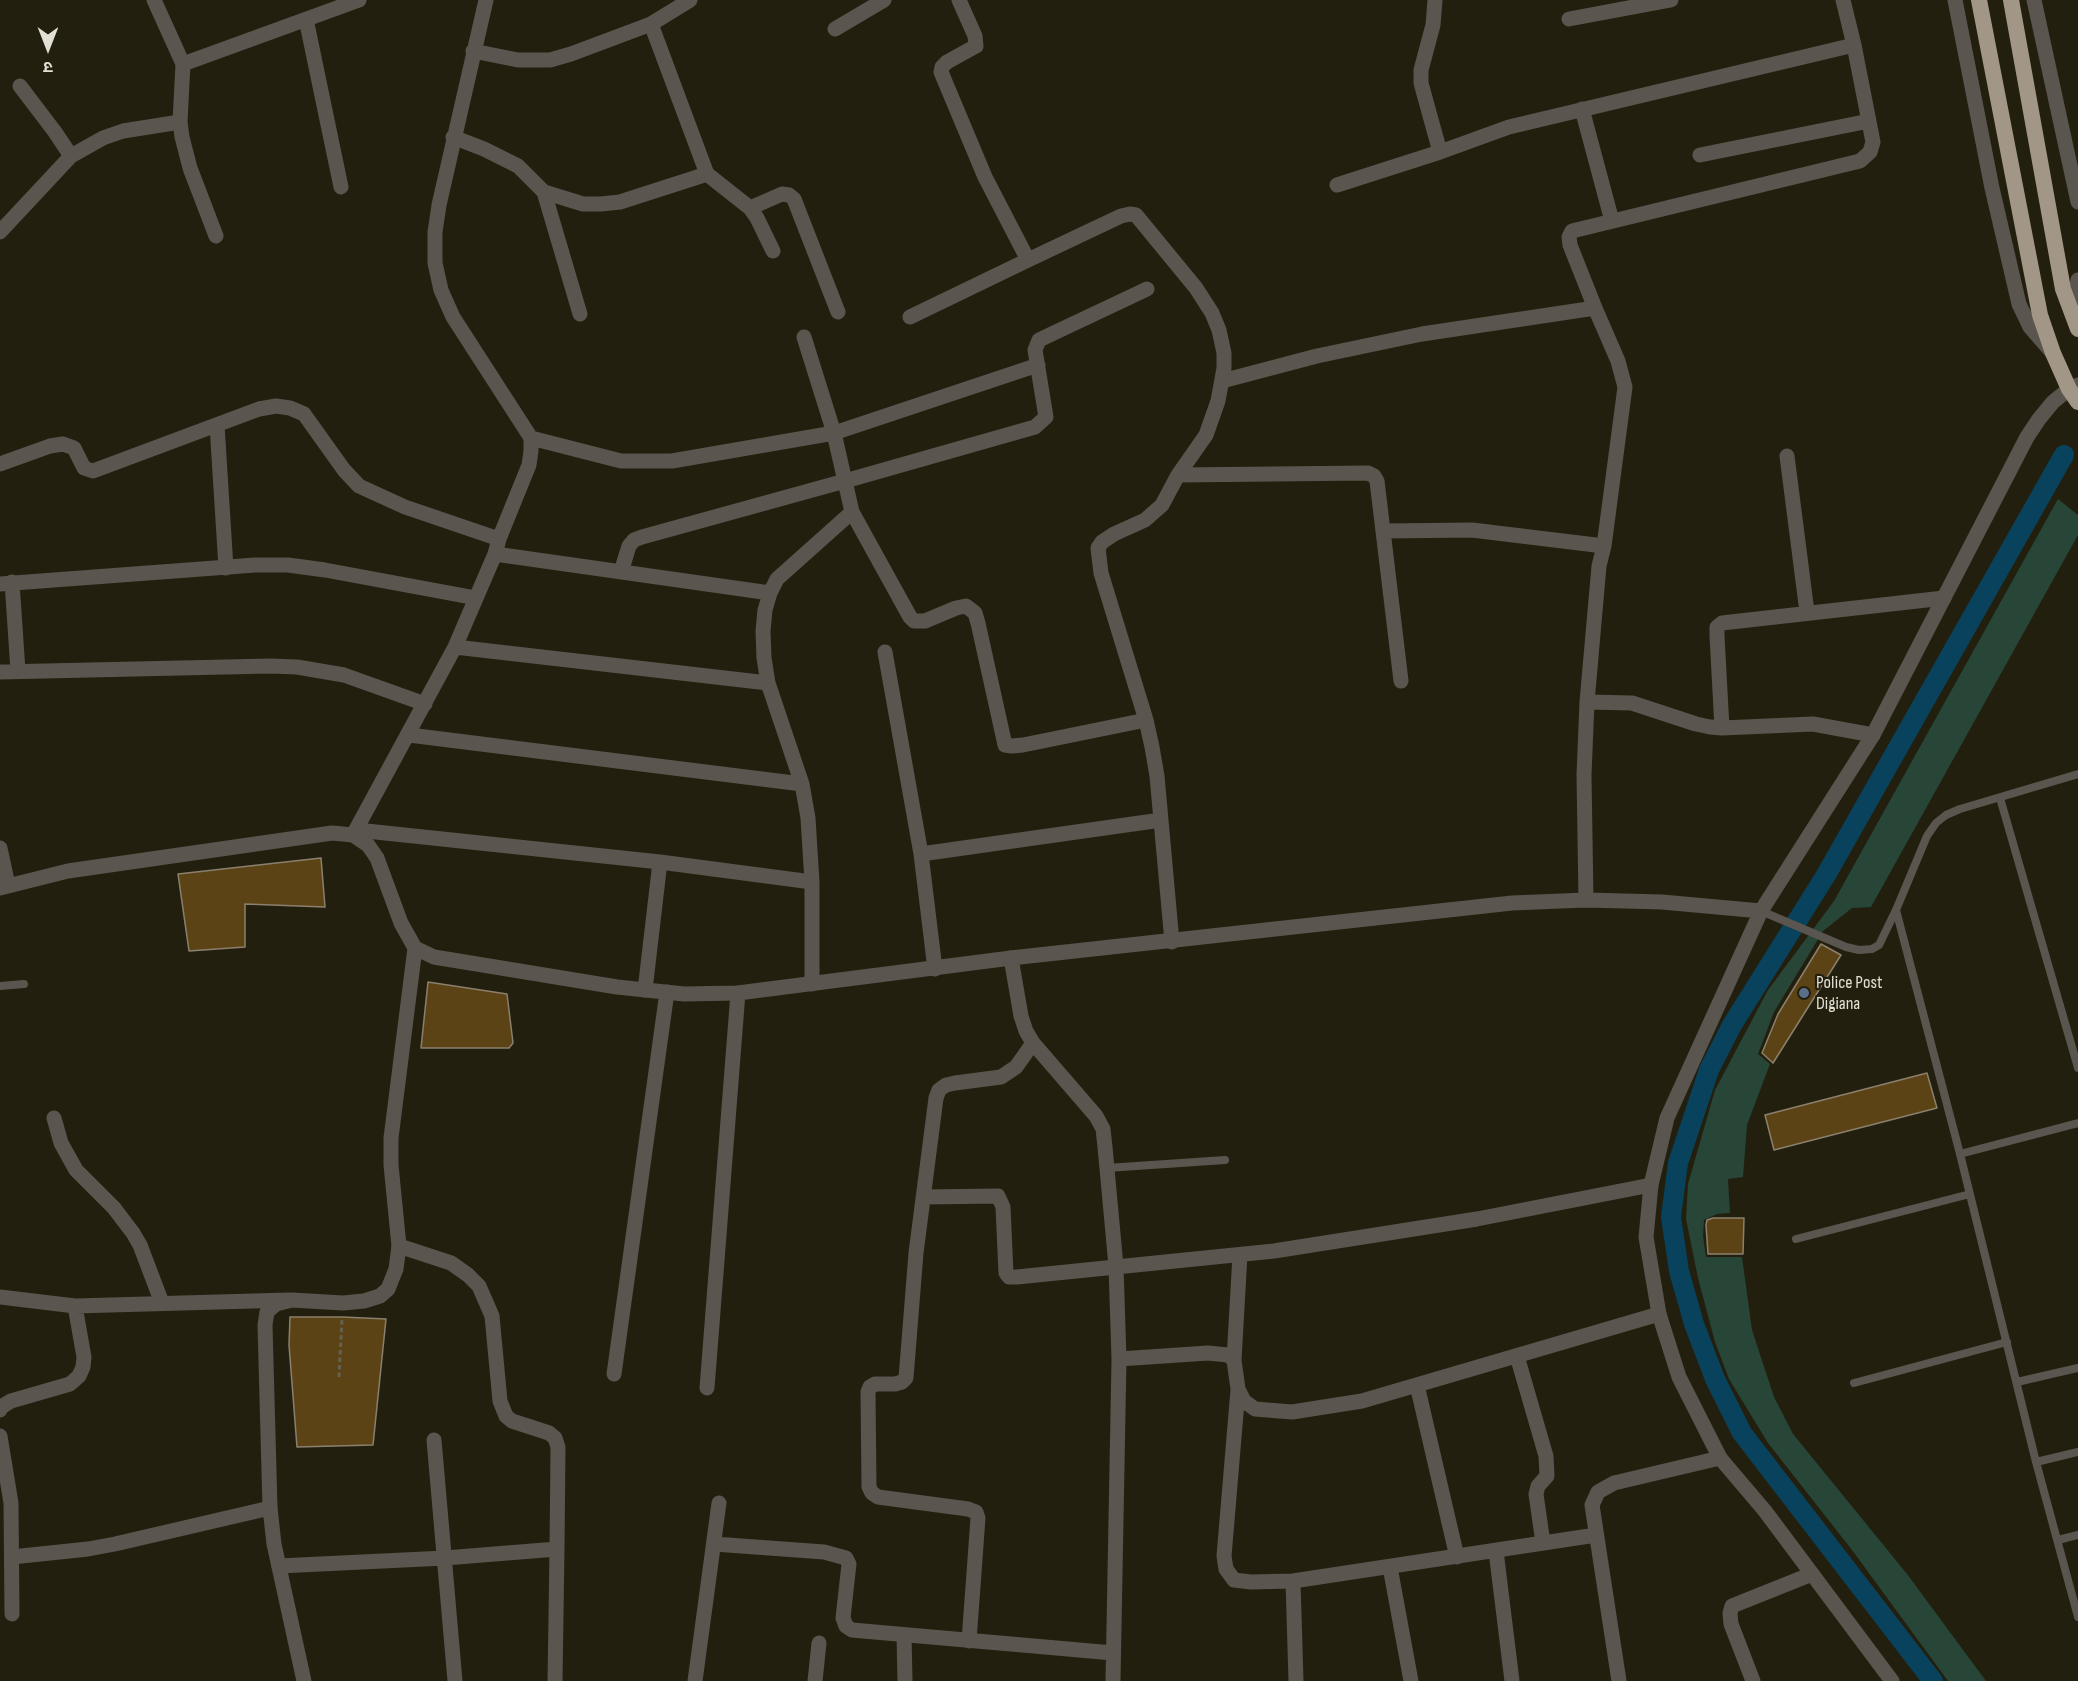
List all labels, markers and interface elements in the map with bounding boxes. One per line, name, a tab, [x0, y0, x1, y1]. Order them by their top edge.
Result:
north arrow	[18, 18, 78, 78]
text: उ	[43, 57, 53, 76]
place label: Police Post Digiana	[1816, 972, 1882, 1014]
marker: Police Post Digiana	[1797, 986, 1811, 1000]

